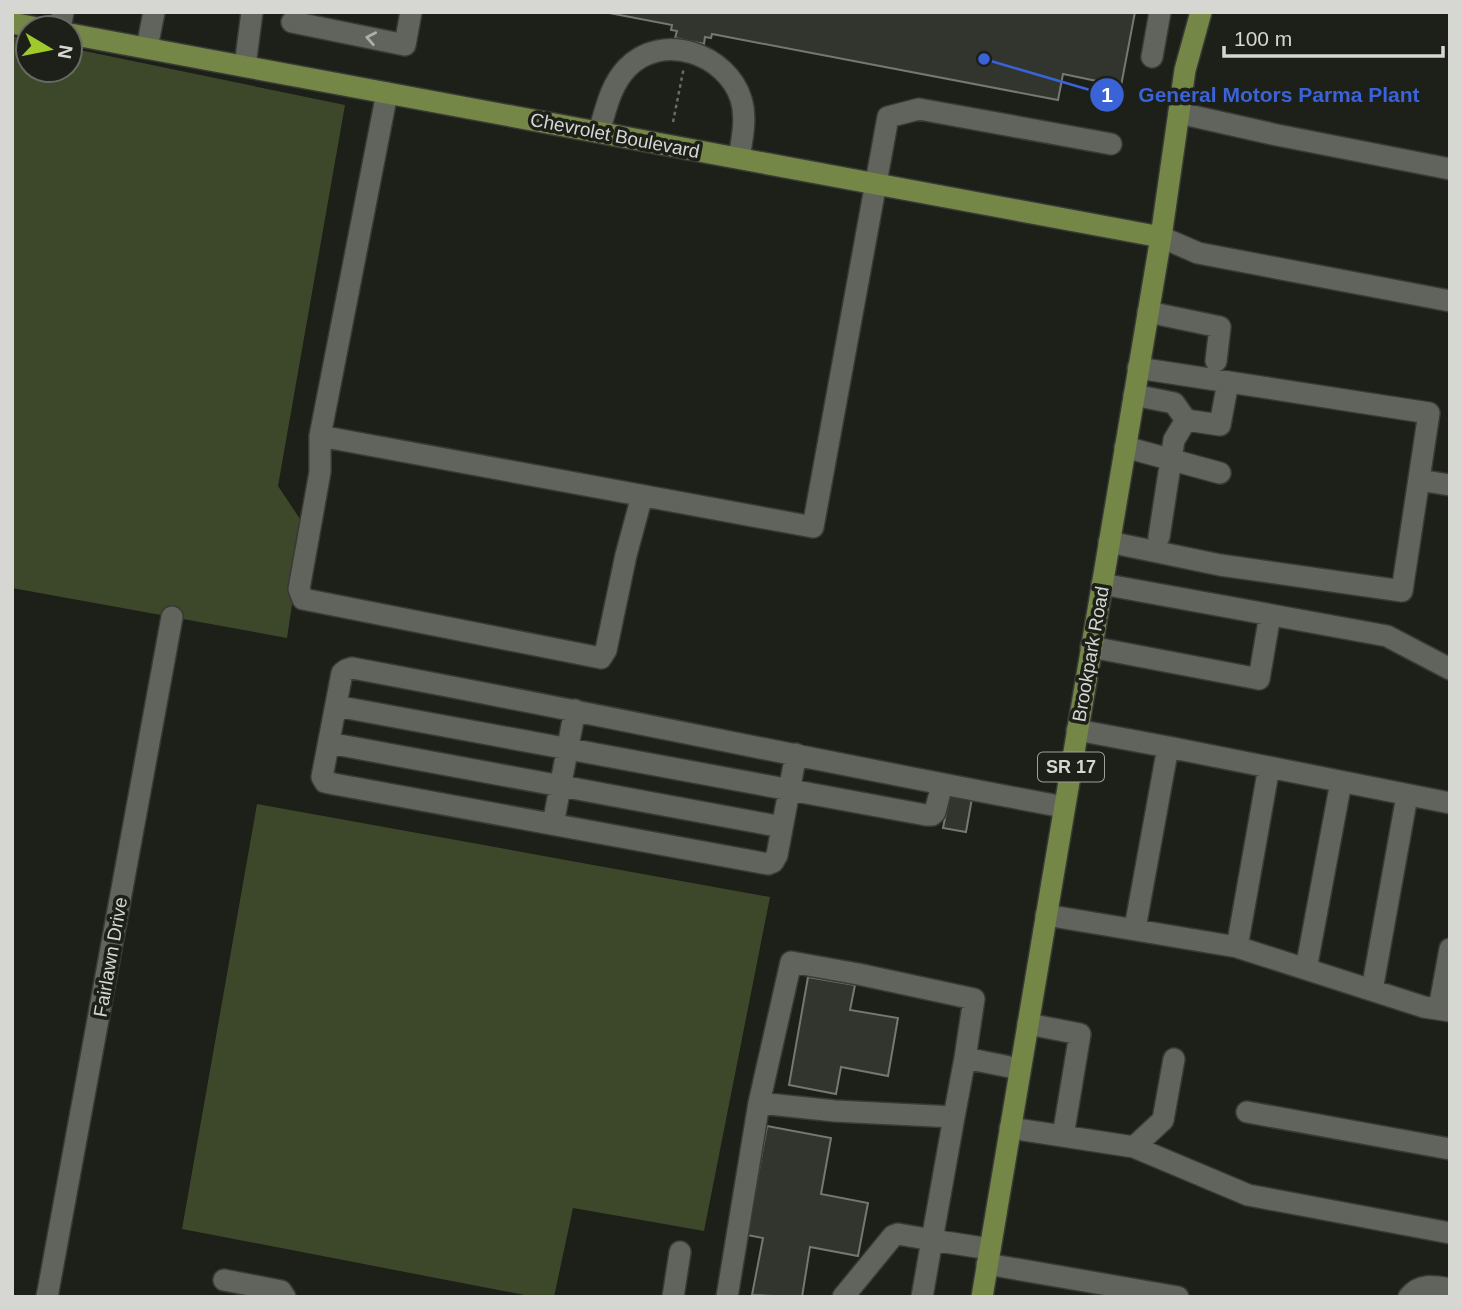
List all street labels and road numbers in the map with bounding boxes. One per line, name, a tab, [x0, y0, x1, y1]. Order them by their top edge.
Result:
street label: Chevrolet Boulevard	[528, 109, 701, 162]
street label: Brookpark Road	[1068, 585, 1113, 724]
road number: SR 17	[1038, 752, 1104, 782]
street label: Fairlawn Drive	[90, 895, 131, 1019]

